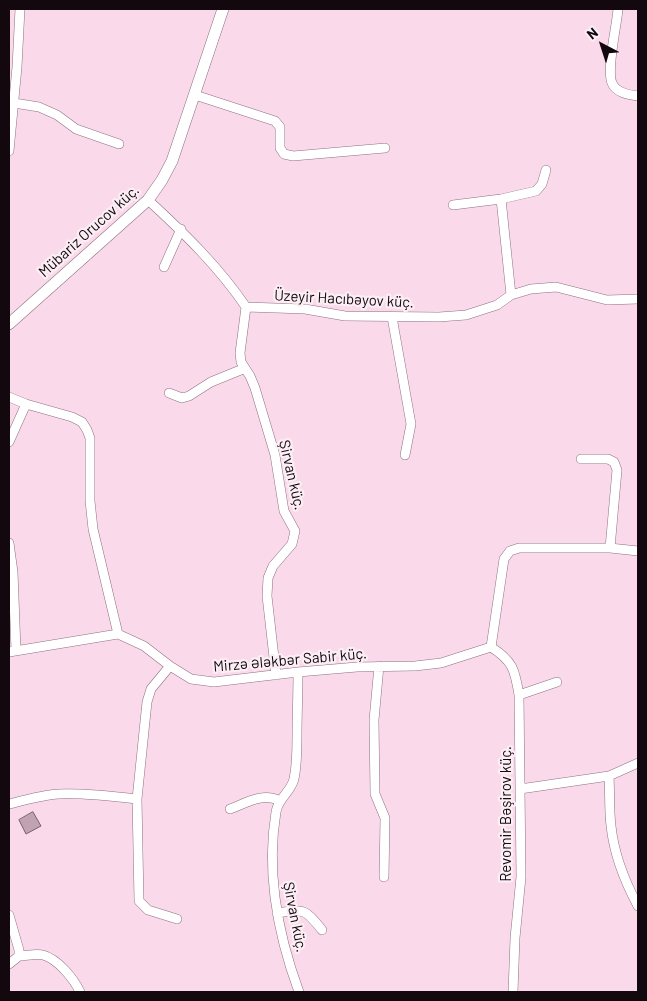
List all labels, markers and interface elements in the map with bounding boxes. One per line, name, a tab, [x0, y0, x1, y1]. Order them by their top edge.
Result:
north arrow	[577, 20, 627, 70]
text: N	[583, 24, 601, 43]
street label: Mübariz Orucov küç.	[35, 181, 143, 281]
street label: Üzeyir Hacıbəyov küç.	[274, 286, 414, 312]
street label: Şirvan küç.	[275, 438, 309, 512]
street label: Mirzə Ələkbər Sabir küç.	[212, 644, 368, 676]
street label: Revomir Bəşirov küç.	[497, 746, 515, 882]
street label: Şirvan küç.	[279, 880, 311, 954]

